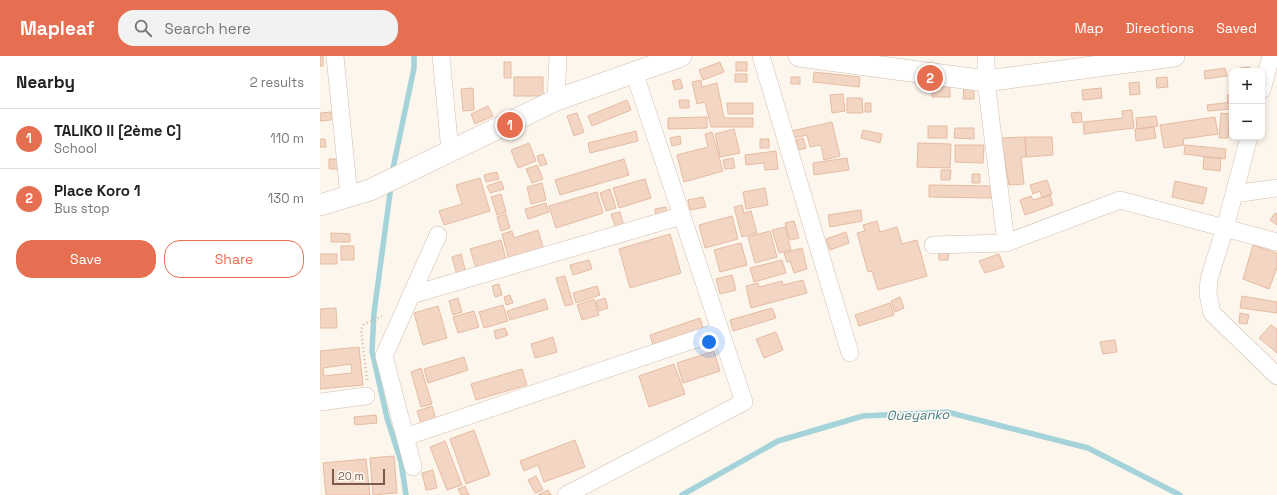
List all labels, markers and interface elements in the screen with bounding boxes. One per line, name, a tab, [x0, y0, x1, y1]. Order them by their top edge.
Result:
search box	[118, 10, 398, 46]
text: Mapleaf	[20, 16, 94, 41]
icon: search	[132, 17, 154, 39]
text: Search here	[164, 19, 251, 38]
text: Map	[1074, 19, 1104, 37]
text: Directions	[1126, 19, 1194, 37]
text: Saved	[1216, 19, 1257, 37]
pin: 2	[917, 63, 943, 93]
map controls	[1229, 68, 1265, 140]
button: +	[1229, 68, 1265, 104]
text: Nearby	[16, 71, 75, 93]
text: 2 results	[250, 74, 304, 91]
button: −	[1229, 104, 1265, 140]
pin: 1	[497, 110, 523, 140]
text: TALIKO II [2ème C]	[54, 121, 181, 140]
text: 1	[26, 130, 32, 147]
text: 110 m	[270, 130, 304, 147]
text: School	[54, 140, 97, 157]
text: Place Koro 1	[54, 181, 141, 200]
text: 2	[25, 190, 33, 207]
text: 130 m	[268, 190, 304, 207]
text: Bus stop	[54, 200, 110, 217]
button: Save	[16, 240, 156, 278]
button: Share	[164, 240, 304, 278]
your location	[699, 332, 719, 352]
water label: Oueyanko	[887, 406, 950, 424]
scale bar	[332, 467, 385, 486]
text: 20 m	[338, 469, 364, 483]

